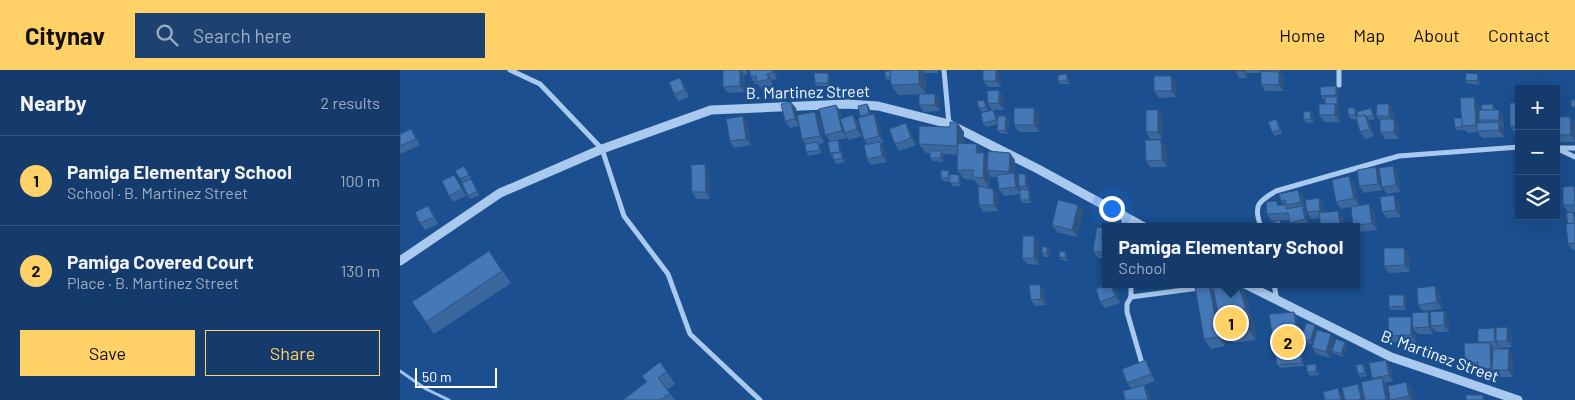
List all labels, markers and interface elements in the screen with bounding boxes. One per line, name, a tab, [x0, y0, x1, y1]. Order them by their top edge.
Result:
search box	[135, 13, 485, 58]
text: Citynav	[25, 21, 105, 50]
icon: search	[153, 21, 181, 49]
text: Search here	[193, 24, 292, 47]
text: Home	[1279, 24, 1325, 46]
text: Map	[1353, 24, 1385, 46]
text: About	[1413, 24, 1460, 46]
text: Contact	[1488, 24, 1550, 46]
street label: B. Martinez Street	[746, 81, 870, 102]
map controls	[1515, 85, 1560, 220]
button: +	[1515, 85, 1560, 130]
text: Nearby	[20, 90, 86, 115]
text: 2 results	[321, 93, 380, 112]
button: −	[1515, 130, 1560, 175]
text: Pamiga Elementary School	[67, 160, 292, 183]
text: 1	[33, 171, 39, 190]
text: 100 m	[340, 171, 380, 190]
button: layers	[1515, 175, 1560, 220]
text: School · B. Martinez Street	[67, 183, 248, 202]
your location	[1099, 196, 1125, 222]
popup	[1102, 223, 1360, 288]
text: Pamiga Elementary School	[1119, 235, 1343, 258]
text: Pamiga Covered Court	[67, 250, 254, 273]
text: School	[1119, 258, 1166, 277]
text: 2	[32, 261, 40, 280]
text: 130 m	[341, 261, 380, 280]
text: Place · B. Martinez Street	[67, 273, 239, 292]
pin: 1	[1215, 304, 1247, 342]
pin: 2	[1272, 323, 1304, 361]
street label: B. Martinez Street	[1379, 325, 1502, 386]
button: Save	[20, 330, 195, 376]
button: Share	[205, 330, 380, 376]
scale bar	[415, 365, 498, 388]
text: 50 m	[422, 368, 451, 385]

